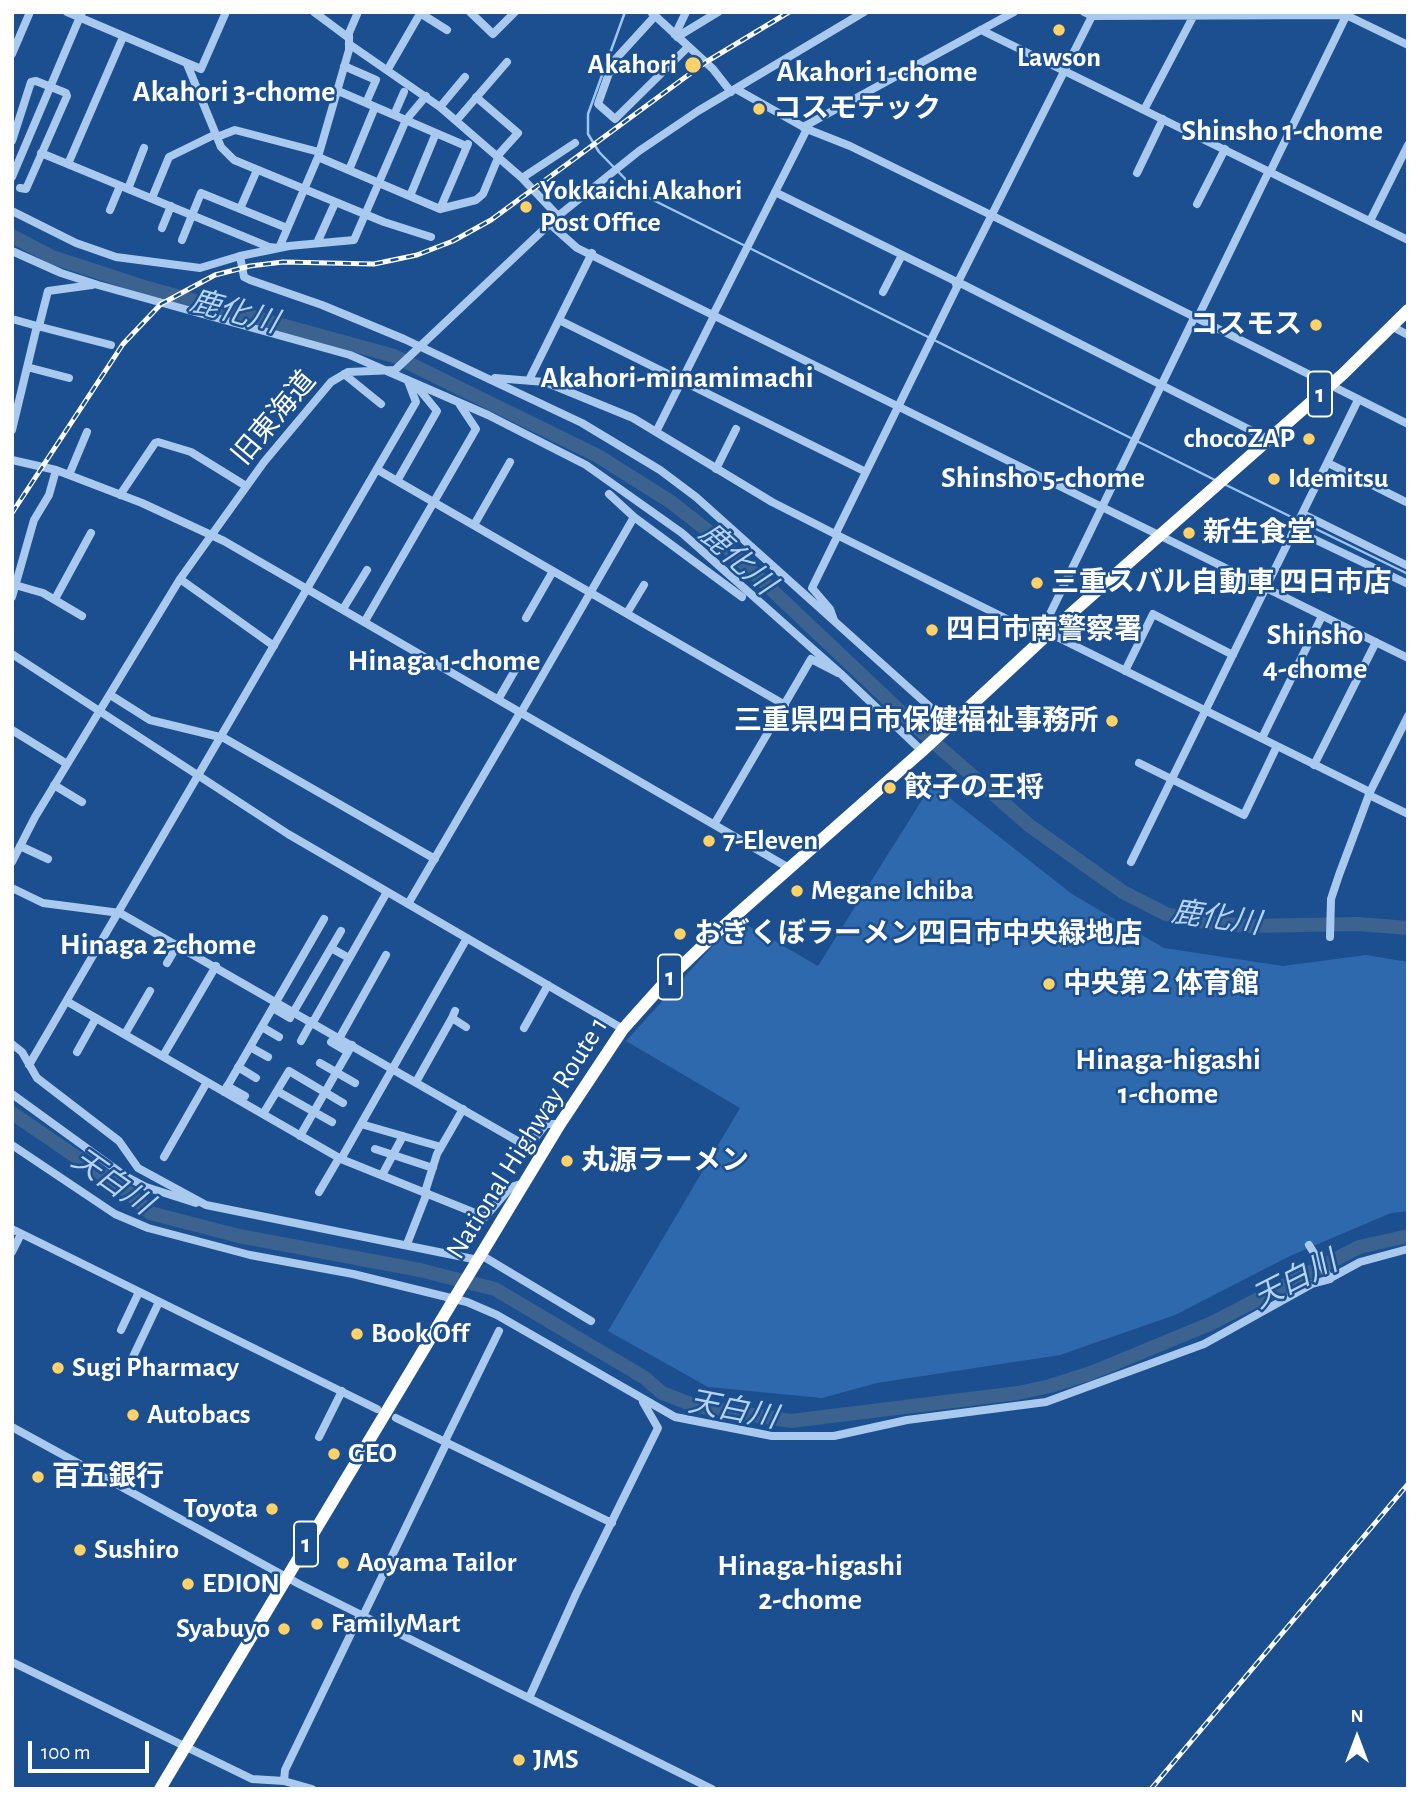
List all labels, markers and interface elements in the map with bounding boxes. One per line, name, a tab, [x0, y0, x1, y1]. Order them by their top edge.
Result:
marker: Lawson	[1051, 22, 1067, 38]
place label: Lawson	[1017, 41, 1101, 75]
place label: Akahori	[587, 48, 677, 82]
district label: Akahori 1-chome	[777, 54, 977, 90]
marker: Akahori	[683, 55, 703, 75]
district label: Akahori 3-chome	[133, 74, 335, 110]
place label: コスモテック	[773, 92, 941, 126]
marker: コスモテック	[751, 101, 767, 117]
district label: Shinsho 1-chome	[1181, 113, 1383, 149]
place label: Yokkaichi Akahori Post Office	[540, 174, 742, 240]
marker: Yokkaichi Akahori Post Office	[518, 199, 534, 215]
water label: 鹿化川	[186, 283, 282, 341]
place label: コスモス	[1190, 308, 1302, 342]
marker: コスモス	[1308, 317, 1324, 333]
district label: Akahori-minamimachi	[540, 360, 814, 396]
street label: 旧東海道	[225, 364, 323, 472]
road number: 1	[1308, 372, 1332, 416]
place label: chocoZAP	[1184, 422, 1295, 456]
marker: chocoZAP	[1301, 431, 1317, 447]
district label: Shinsho 5-chome	[941, 460, 1145, 496]
place label: Idemitsu	[1288, 462, 1388, 496]
marker: Idemitsu	[1266, 471, 1282, 487]
water label: 鹿化川	[692, 516, 782, 602]
place label: 新生食堂	[1203, 516, 1315, 550]
marker: 新生食堂	[1181, 525, 1197, 541]
place label: 三重スバル自動車 四日市店	[1051, 566, 1391, 600]
marker: 三重スバル自動車 四日市店	[1029, 575, 1045, 591]
place label: 四日市南警察署	[946, 613, 1142, 647]
district label: Shinsho 4-chome	[1263, 617, 1367, 688]
marker: 四日市南警察署	[924, 622, 940, 638]
district label: Hinaga 1-chome	[348, 643, 540, 679]
place label: 三重県四日市保健福祉事務所	[734, 704, 1098, 738]
marker: 三重県四日市保健福祉事務所	[1104, 713, 1120, 729]
place label: 餃子の王将	[904, 771, 1044, 805]
marker: 餃子の王将	[882, 780, 898, 796]
place label: 7-Eleven	[723, 824, 818, 858]
marker: 7-Eleven	[701, 833, 717, 849]
place label: Megane Ichiba	[811, 874, 974, 908]
marker: Megane Ichiba	[789, 883, 805, 899]
water label: 鹿化川	[1169, 894, 1263, 942]
place label: おぎくぼラーメン四日市中央緑地店	[694, 917, 1142, 951]
marker: おぎくぼラーメン四日市中央緑地店	[672, 926, 688, 942]
district label: Hinaga 2-chome	[60, 927, 256, 963]
road number: 1	[658, 954, 682, 1000]
place label: 中央第２体育館	[1063, 967, 1259, 1001]
marker: 中央第２体育館	[1041, 976, 1057, 992]
street label: National Highway Route 1	[439, 1011, 615, 1265]
district label: Hinaga-higashi 1-chome	[1075, 1042, 1261, 1112]
water label: 天白川	[65, 1141, 159, 1223]
place label: 丸源ラーメン	[581, 1144, 749, 1178]
marker: 丸源ラーメン	[559, 1153, 575, 1169]
water label: 天白川	[1247, 1244, 1343, 1316]
place label: Book Off	[371, 1317, 469, 1351]
marker: Book Off	[349, 1326, 365, 1342]
place label: Sugi Pharmacy	[72, 1351, 239, 1385]
marker: Sugi Pharmacy	[50, 1360, 66, 1376]
water label: 天白川	[685, 1384, 781, 1436]
place label: Autobacs	[147, 1398, 251, 1432]
marker: Autobacs	[125, 1407, 141, 1423]
place label: GEO	[348, 1437, 397, 1471]
marker: GEO	[326, 1446, 342, 1462]
place label: 百五銀行	[52, 1460, 164, 1494]
marker: 百五銀行	[30, 1469, 46, 1485]
place label: Toyota	[183, 1492, 258, 1526]
marker: Toyota	[264, 1501, 280, 1517]
road number: 1	[294, 1522, 318, 1567]
place label: Sushiro	[94, 1533, 179, 1567]
marker: Sushiro	[72, 1542, 88, 1558]
place label: Aoyama Tailor	[357, 1546, 516, 1580]
district label: Hinaga-higashi 2-chome	[717, 1548, 903, 1618]
marker: Aoyama Tailor	[335, 1555, 351, 1571]
place label: EDION	[202, 1567, 280, 1601]
marker: EDION	[180, 1576, 196, 1592]
place label: FamilyMart	[331, 1607, 460, 1641]
place label: Syabuyo	[176, 1612, 270, 1646]
marker: FamilyMart	[309, 1616, 325, 1632]
marker: Syabuyo	[276, 1621, 292, 1637]
north arrow	[1322, 1703, 1392, 1773]
text: N	[1350, 1707, 1364, 1726]
scale bar	[32, 1728, 152, 1772]
text: 100 m	[41, 1742, 91, 1763]
place label: JMS	[533, 1743, 579, 1777]
marker: JMS	[511, 1752, 527, 1768]

